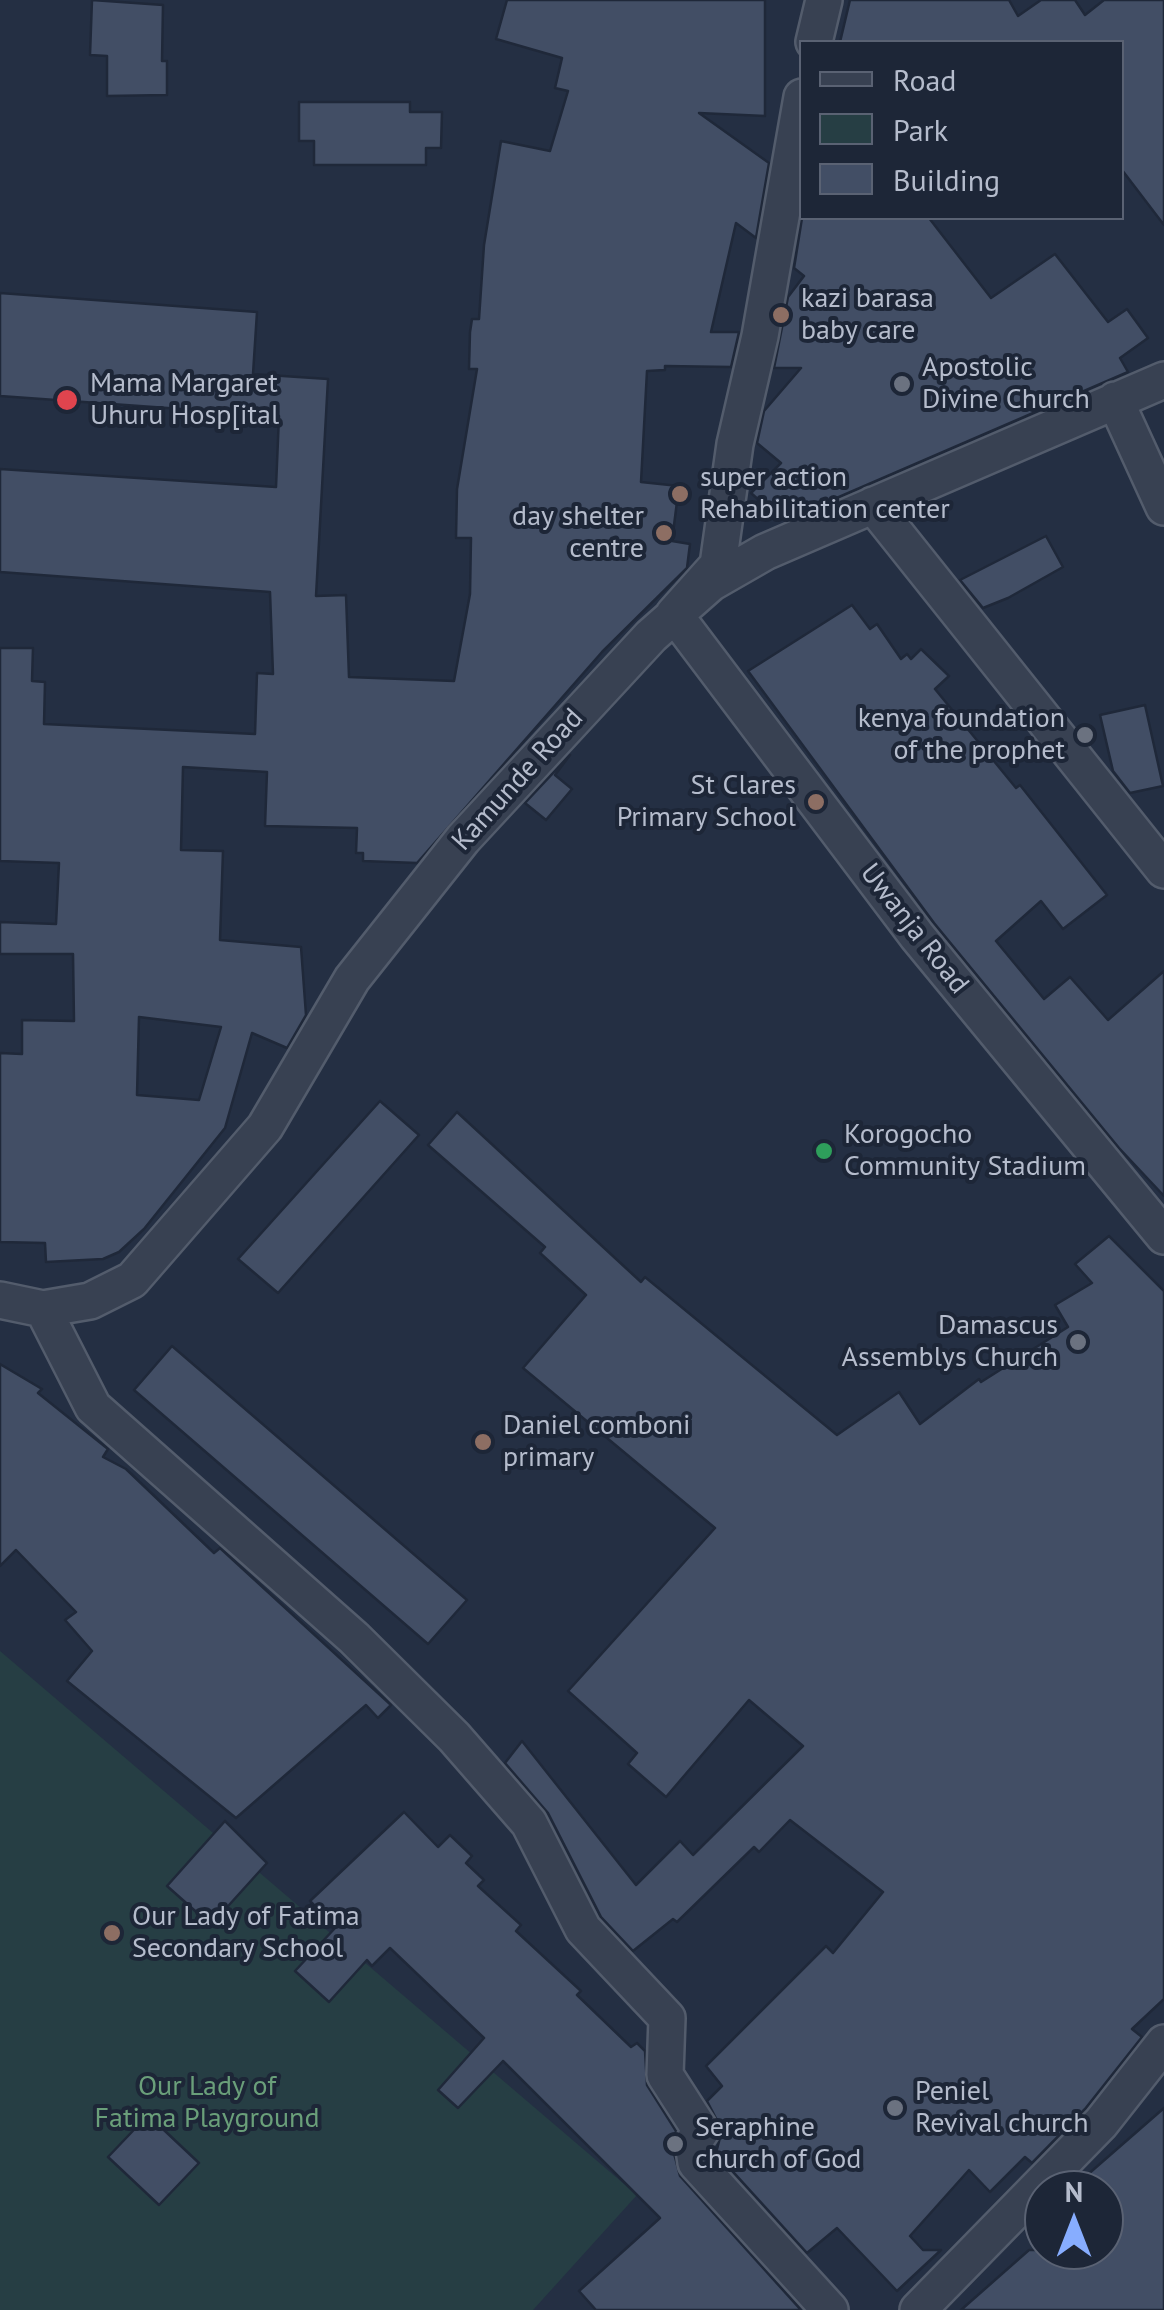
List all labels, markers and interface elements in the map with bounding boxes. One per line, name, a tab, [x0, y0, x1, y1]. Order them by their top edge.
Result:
legend	[799, 40, 1124, 220]
text: Road	[893, 60, 957, 99]
text: Park	[893, 110, 948, 149]
text: Building	[893, 160, 1000, 199]
place label: kazi barasa baby care	[801, 282, 934, 348]
marker: kazi barasa baby care	[770, 304, 792, 326]
place label: Apostolic Divine Church	[922, 351, 1090, 417]
place label: Mama Margaret Uhuru Hosp[ital	[90, 367, 279, 433]
marker: Apostolic Divine Church	[891, 373, 913, 395]
marker: Mama Margaret Uhuru Hosp[ital	[54, 387, 80, 413]
place label: super action Rehabilitation center	[700, 461, 950, 527]
marker: super action Rehabilitation center	[669, 483, 691, 505]
place label: day shelter centre	[512, 500, 644, 566]
marker: day shelter centre	[653, 522, 675, 544]
street label: Kamunde Road	[446, 702, 590, 858]
place label: kenya foundation of the prophet	[858, 702, 1065, 768]
marker: kenya foundation of the prophet	[1074, 724, 1096, 746]
place label: St Clares Primary School	[617, 769, 796, 835]
marker: St Clares Primary School	[805, 791, 827, 813]
street label: Uwanja Road	[853, 857, 975, 1001]
place label: Korogocho Community Stadium	[844, 1118, 1086, 1184]
marker: Korogocho Community Stadium	[813, 1140, 835, 1162]
place label: Damascus Assemblys Church	[842, 1309, 1058, 1375]
marker: Damascus Assemblys Church	[1067, 1331, 1089, 1353]
place label: Daniel comboni primary	[503, 1409, 691, 1475]
marker: Daniel comboni primary	[472, 1431, 494, 1453]
place label: Our Lady of Fatima Secondary School	[132, 1900, 360, 1966]
marker: Our Lady of Fatima Secondary School	[101, 1922, 123, 1944]
park label: Our Lady of Fatima Playground	[95, 2070, 319, 2136]
place label: Peniel Revival church	[915, 2075, 1088, 2141]
marker: Peniel Revival church	[884, 2097, 906, 2119]
place label: Seraphine church of God	[695, 2111, 861, 2177]
marker: Seraphine church of God	[664, 2133, 686, 2155]
north arrow	[1024, 2170, 1124, 2270]
text: N	[1065, 2173, 1083, 2210]

